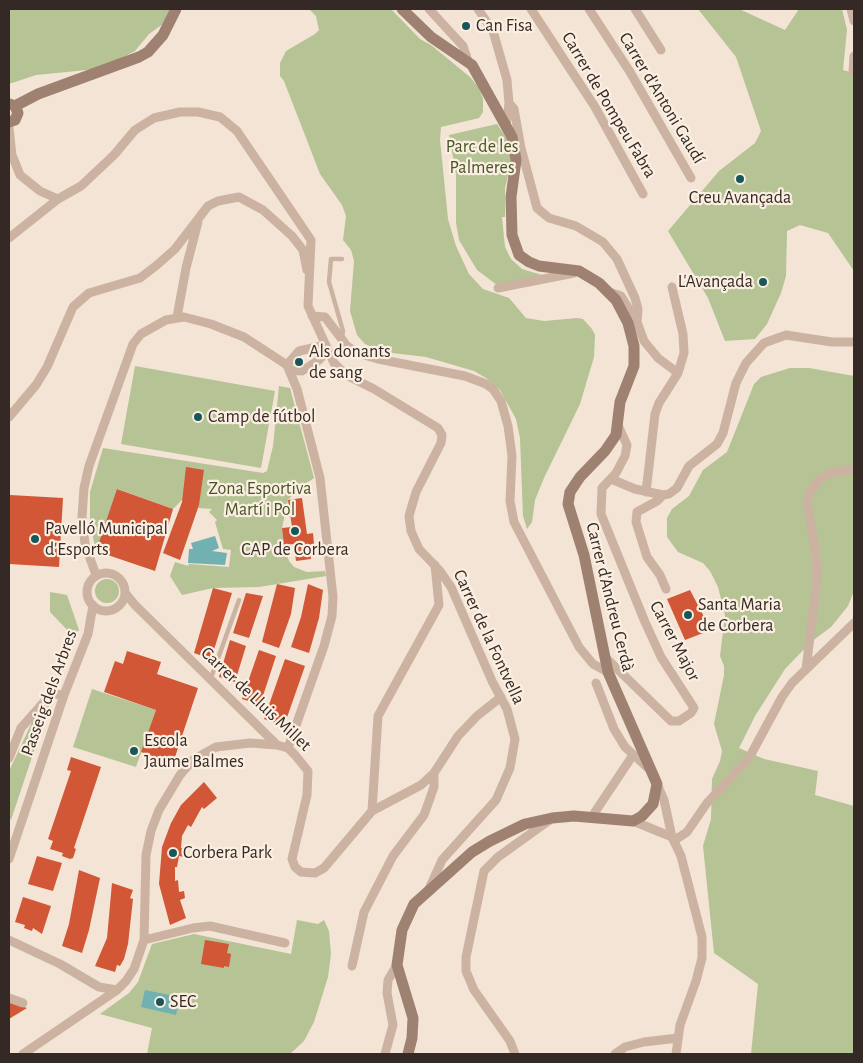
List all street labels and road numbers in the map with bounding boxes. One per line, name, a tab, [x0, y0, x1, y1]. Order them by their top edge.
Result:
street label: Carrer de Pompeu Fabra	[557, 28, 661, 182]
street label: Carrer d'Antoni Gaudí	[614, 28, 710, 168]
street label: Carrer d'Andreu Cerdà	[581, 520, 639, 674]
street label: Carrer de la Fontvella	[448, 566, 530, 708]
street label: Carrer Major	[645, 597, 705, 685]
street label: Passeig dels Arbres	[16, 627, 82, 759]
street label: Carrer de Lluis Millet	[196, 642, 316, 756]

